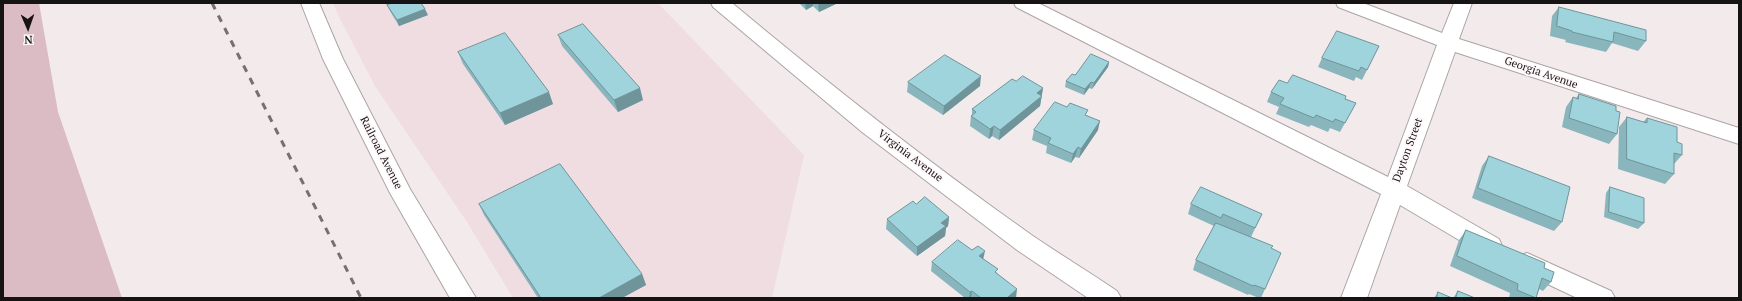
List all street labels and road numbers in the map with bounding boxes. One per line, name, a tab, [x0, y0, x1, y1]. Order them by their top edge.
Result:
street label: Georgia Avenue	[1503, 54, 1579, 92]
street label: Railroad Avenue	[357, 114, 405, 192]
street label: Dayton Street	[1390, 116, 1426, 184]
street label: Virginia Avenue	[875, 127, 945, 185]

